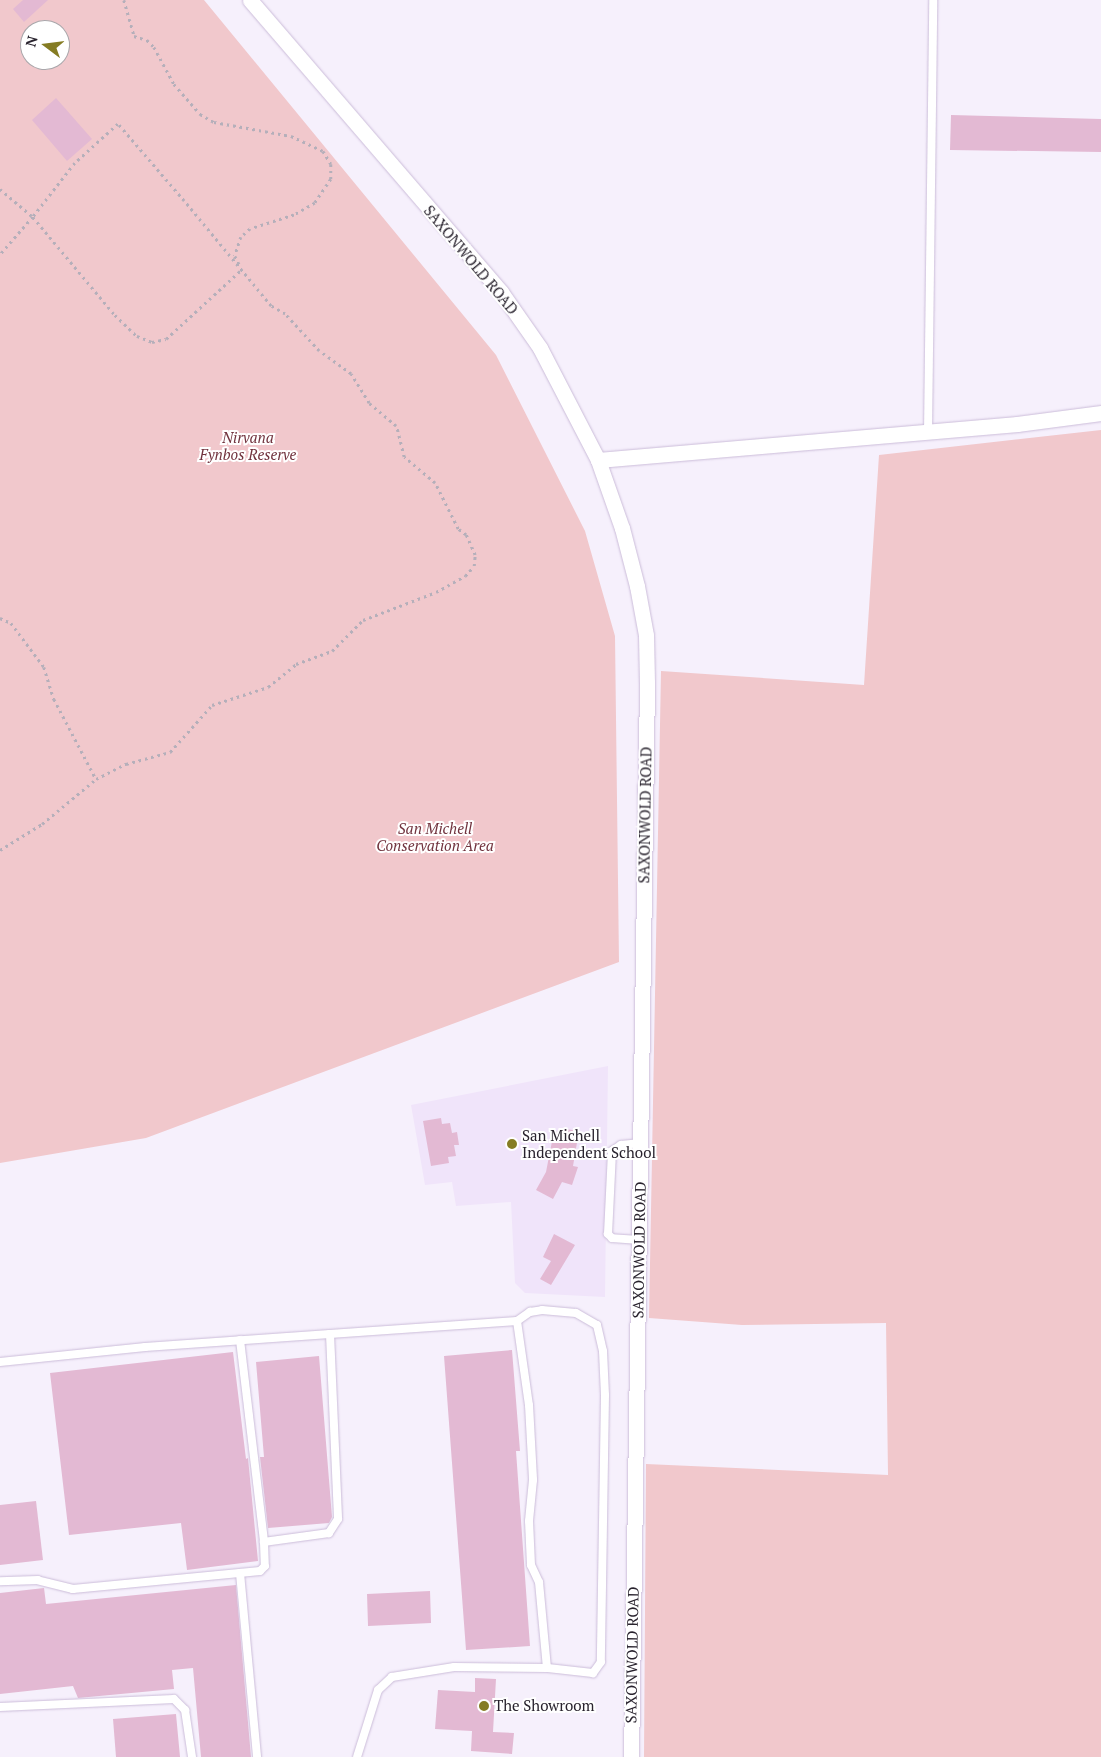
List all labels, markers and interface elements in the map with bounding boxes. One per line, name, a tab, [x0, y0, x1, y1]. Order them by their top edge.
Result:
north arrow	[20, 20, 70, 70]
text: N	[20, 34, 42, 49]
street label: SAXONWOLD ROAD	[420, 202, 522, 318]
park label: Nirvana Fynbos Reserve	[200, 428, 296, 463]
street label: SAXONWOLD ROAD	[635, 746, 655, 884]
park label: San Michell Conservation Area	[376, 819, 494, 854]
place label: San Michell Independent School	[522, 1126, 656, 1161]
marker: San Michell Independent School	[506, 1138, 518, 1150]
street label: SAXONWOLD ROAD	[629, 1181, 649, 1319]
street label: SAXONWOLD ROAD	[622, 1586, 642, 1724]
place label: The Showroom	[494, 1697, 594, 1715]
marker: The Showroom	[478, 1700, 490, 1712]

